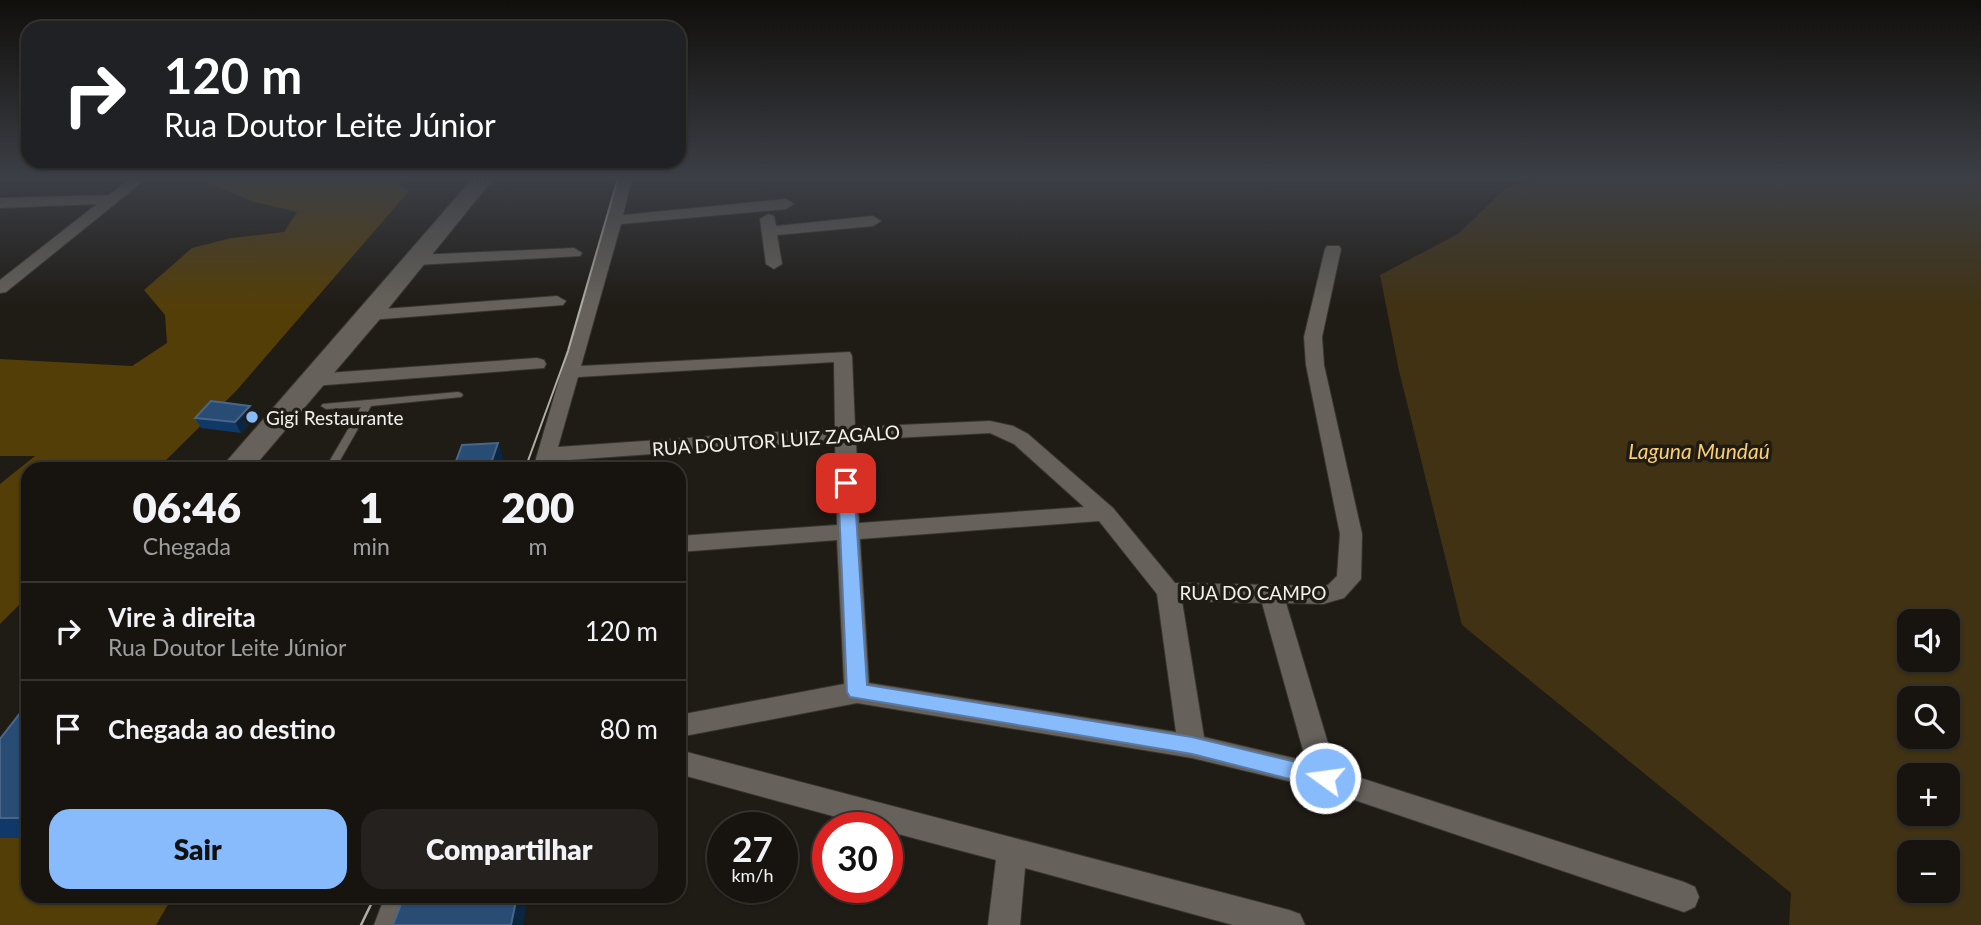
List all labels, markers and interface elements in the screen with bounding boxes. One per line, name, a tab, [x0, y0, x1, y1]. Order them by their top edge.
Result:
text: 120 m	[164, 46, 302, 104]
icon: right	[49, 49, 140, 140]
text: Rua Doutor Leite Júnior	[164, 105, 496, 144]
place label: Gigi Restaurante	[266, 406, 404, 429]
marker: Gigi Restaurante	[244, 409, 260, 425]
street label: RUA DOUTOR LUIZ ZAGALO	[651, 420, 901, 460]
water label: Laguna Mundaú	[1628, 438, 1770, 463]
pin	[816, 453, 876, 513]
icon: arrive	[827, 464, 865, 502]
text: 06:46	[133, 482, 241, 532]
text: 1	[359, 482, 383, 532]
text: 200	[501, 482, 574, 532]
text: Chegada	[143, 532, 231, 560]
text: min	[353, 532, 390, 560]
text: m	[528, 532, 547, 560]
street label: RUA DO CAMPO	[1180, 581, 1326, 604]
text: Vire à direita	[108, 601, 256, 633]
map controls	[1897, 609, 1960, 903]
button: sound	[1897, 609, 1960, 672]
icon: right	[49, 612, 87, 650]
text: 120 m	[585, 615, 658, 647]
text: Rua Doutor Leite Júnior	[108, 633, 346, 661]
button: search	[1897, 686, 1960, 749]
icon: arrive	[49, 710, 87, 748]
text: Chegada ao destino	[108, 713, 336, 745]
text: 80 m	[600, 713, 658, 745]
position arrow	[1288, 741, 1362, 815]
button: +	[1897, 763, 1960, 826]
button: Sair	[49, 809, 347, 889]
button: Compartilhar	[361, 809, 658, 889]
speed limit sign: 30	[812, 812, 903, 903]
text: 27	[732, 827, 773, 869]
button: −	[1897, 840, 1960, 903]
text: km/h	[731, 864, 774, 886]

